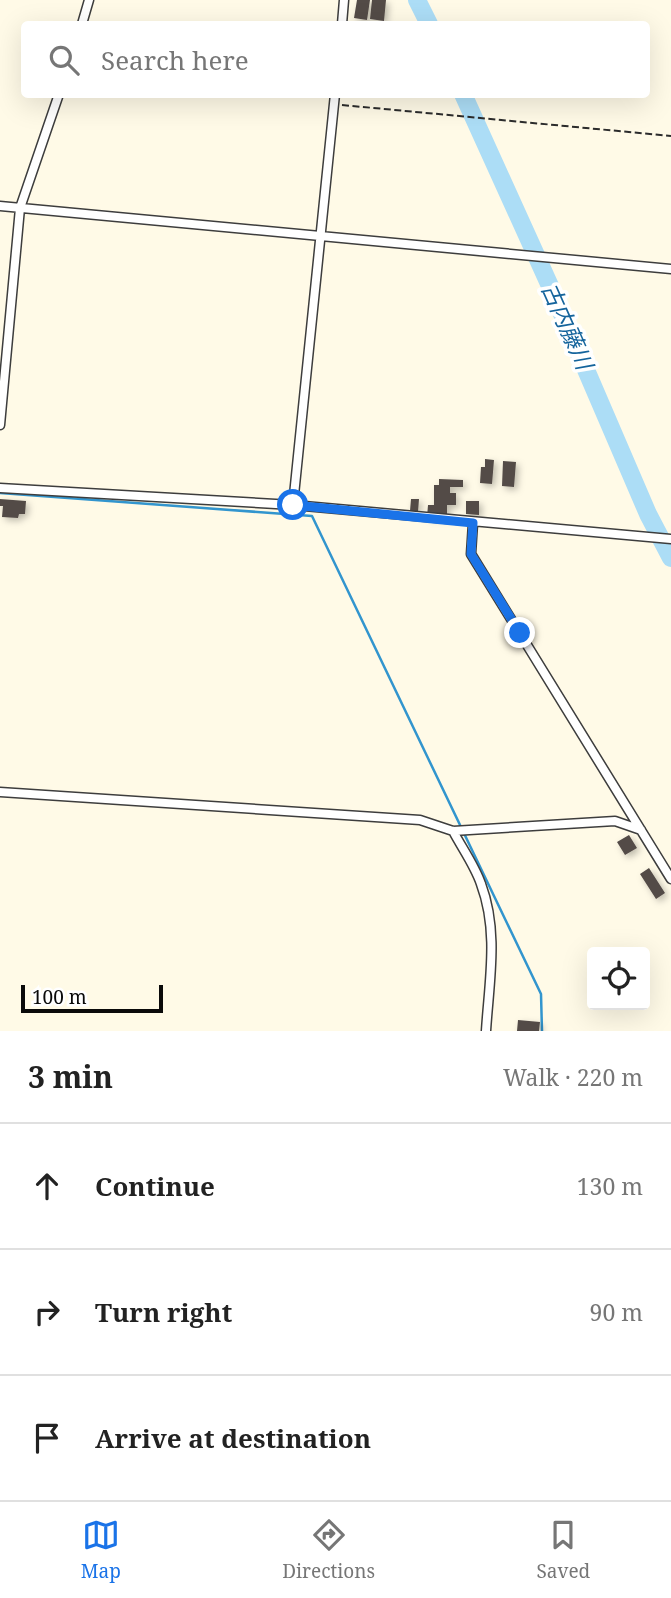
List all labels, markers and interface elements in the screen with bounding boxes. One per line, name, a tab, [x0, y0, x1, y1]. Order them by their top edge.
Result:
search box	[21, 21, 650, 98]
icon: search	[45, 41, 83, 79]
text: Search here	[101, 42, 249, 78]
water label: 古内藤川	[535, 277, 602, 377]
route start	[277, 489, 308, 520]
route end	[504, 617, 535, 648]
map controls	[587, 947, 650, 1010]
button: locate	[587, 947, 650, 1010]
scale bar	[21, 982, 163, 1014]
text: 100 m	[32, 984, 87, 1010]
text: 3 min	[28, 1056, 113, 1097]
text: Walk · 220 m	[503, 1061, 643, 1093]
icon: ahead	[28, 1167, 66, 1205]
text: Continue	[95, 1168, 215, 1204]
text: 130 m	[577, 1170, 643, 1202]
icon: right	[28, 1293, 66, 1331]
text: Turn right	[95, 1294, 232, 1330]
text: 90 m	[590, 1296, 643, 1328]
icon: arrive	[28, 1419, 66, 1457]
text: Arrive at destination	[95, 1420, 371, 1456]
tab: Map	[81, 1516, 121, 1584]
tab: Directions	[282, 1516, 375, 1584]
tab: Saved	[536, 1516, 590, 1584]

